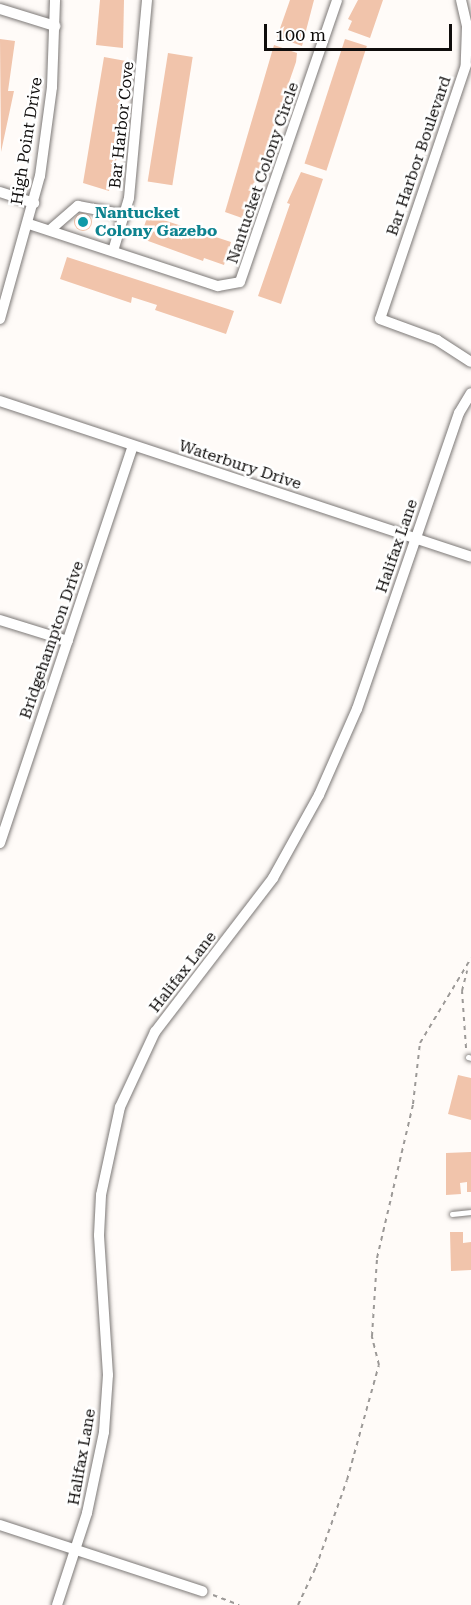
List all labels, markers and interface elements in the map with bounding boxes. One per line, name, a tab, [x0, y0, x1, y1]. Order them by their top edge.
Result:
scale bar	[267, 12, 454, 50]
text: 100 m	[275, 24, 326, 45]
street label: Bar Harbor Cove	[106, 60, 138, 190]
street label: Bar Harbor Boulevard	[383, 74, 455, 238]
street label: High Point Drive	[7, 76, 47, 206]
street label: Nantucket Colony Circle	[223, 80, 303, 266]
place label: Nantucket Colony Gazebo	[95, 203, 217, 241]
marker: Nantucket Colony Gazebo	[76, 215, 90, 229]
street label: Waterbury Drive	[176, 436, 304, 494]
street label: Halifax Lane	[372, 497, 422, 595]
street label: Bridgehampton Drive	[16, 558, 88, 722]
street label: Halifax Lane	[145, 928, 221, 1016]
street label: Halifax Lane	[64, 1407, 100, 1507]

